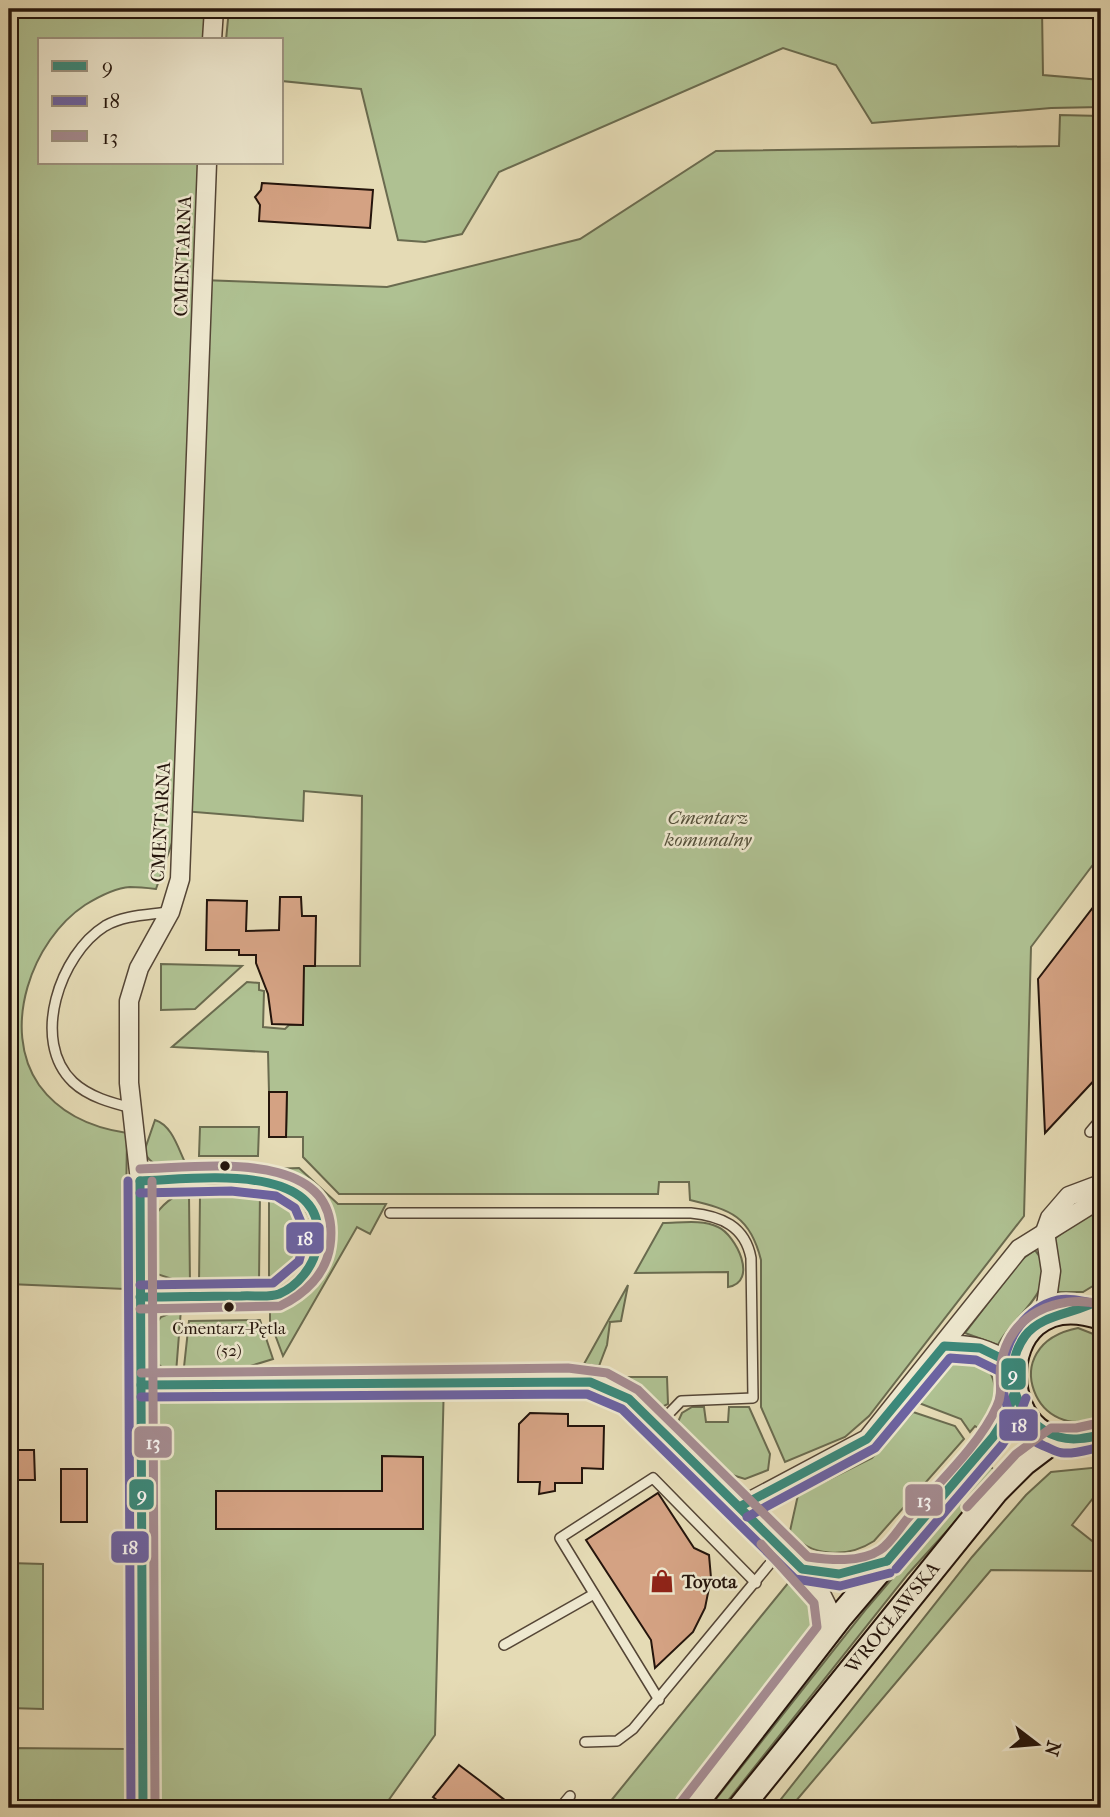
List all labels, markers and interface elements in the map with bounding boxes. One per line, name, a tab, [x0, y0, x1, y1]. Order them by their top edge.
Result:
legend	[38, 38, 284, 164]
text: 9	[102, 55, 113, 79]
text: 18	[102, 89, 120, 113]
text: 13	[102, 125, 118, 149]
street label: CMENTARNA	[170, 195, 196, 317]
street label: CMENTARNA	[147, 760, 175, 883]
park label: Cmentarz komunalny	[663, 807, 753, 851]
unlabelled marker	[218, 1159, 232, 1173]
line badge: 18	[285, 1221, 325, 1255]
text: 18	[297, 1228, 313, 1250]
marker: Cmentarz-Pętla (52)	[222, 1300, 236, 1314]
place label: Cmentarz-Pętla (52)	[172, 1318, 286, 1360]
line badge: 9	[1000, 1357, 1027, 1391]
text: 9	[1007, 1364, 1018, 1386]
line badge: 18	[998, 1408, 1039, 1442]
text: 18	[1011, 1415, 1027, 1437]
line badge: 13	[133, 1425, 173, 1459]
text: 13	[146, 1432, 160, 1454]
line badge: 9	[128, 1478, 155, 1511]
line badge: 13	[904, 1483, 944, 1517]
text: 9	[136, 1484, 147, 1506]
text: 13	[917, 1490, 931, 1512]
line badge: 18	[110, 1530, 150, 1564]
text: 18	[122, 1537, 138, 1559]
street label: WROCŁAWSKA	[840, 1557, 945, 1679]
shop icon: Toyota	[648, 1567, 676, 1595]
place label: Toyota	[681, 1571, 738, 1593]
north arrow	[1002, 1708, 1072, 1778]
text: N	[1040, 1738, 1065, 1759]

